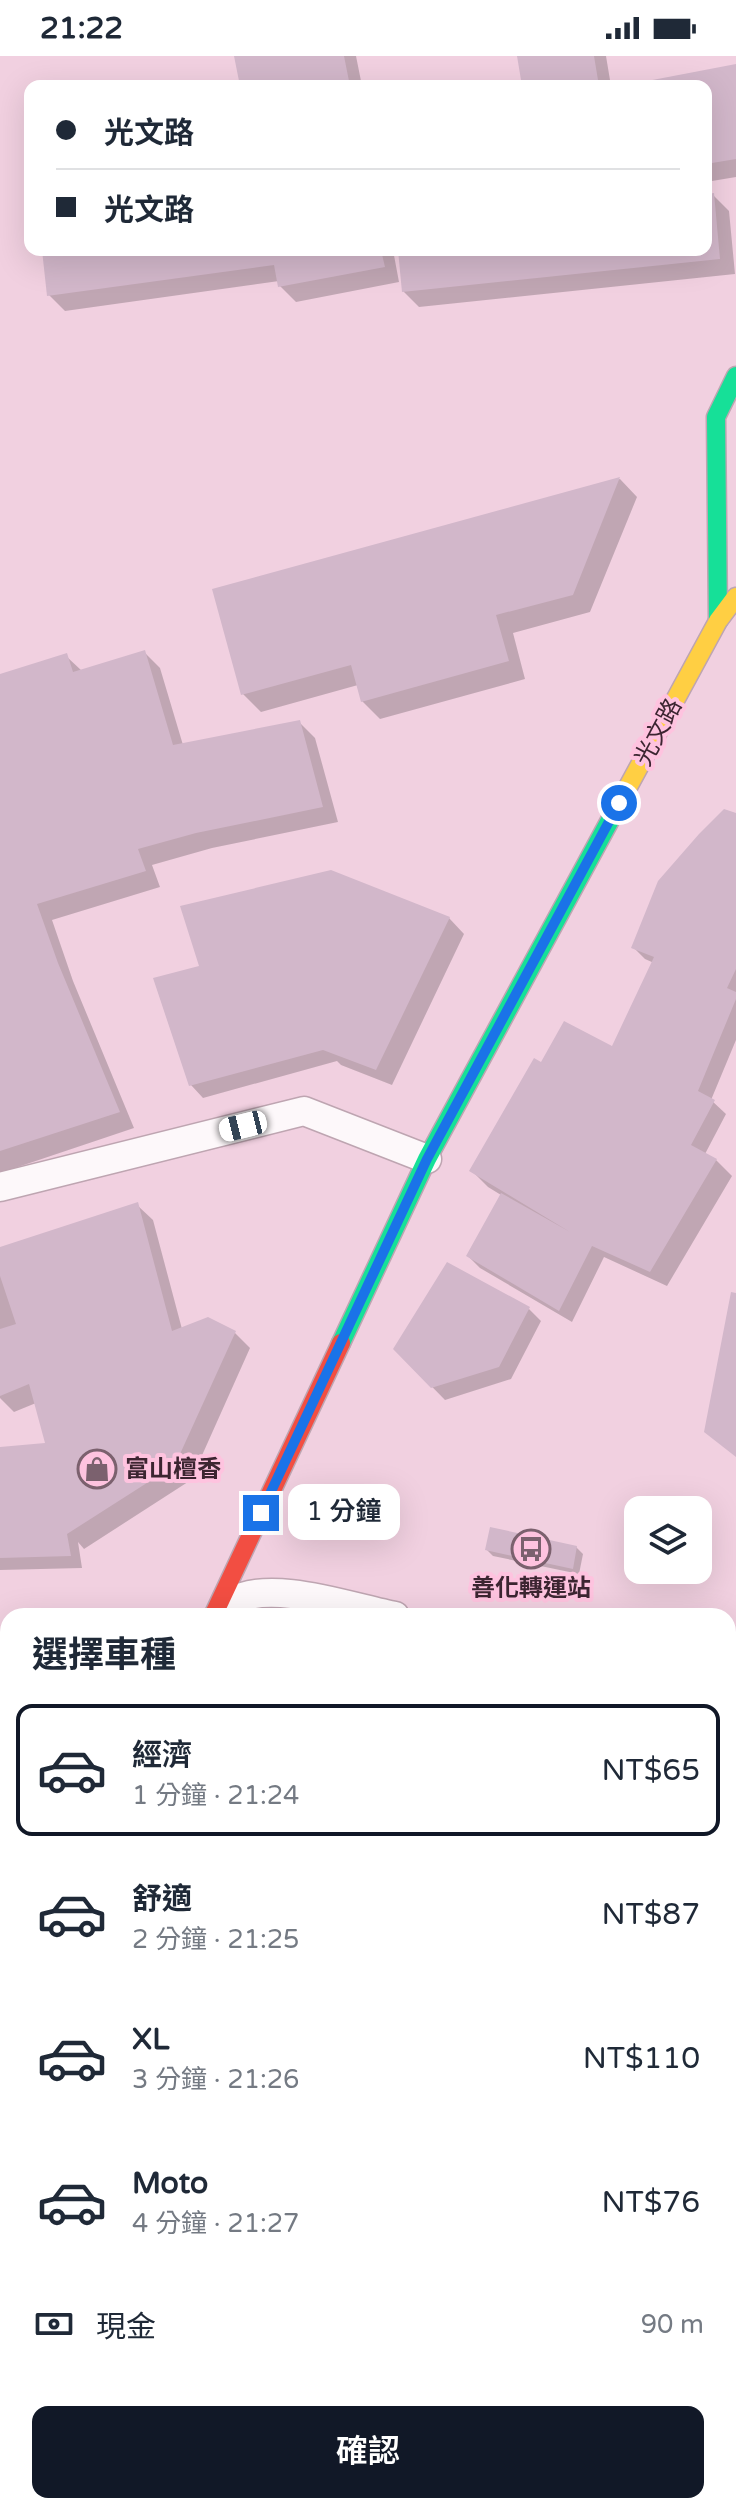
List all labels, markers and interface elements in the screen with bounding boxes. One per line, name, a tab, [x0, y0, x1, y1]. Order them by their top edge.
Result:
text: 21:22	[40, 10, 123, 47]
text: 光文路	[104, 115, 194, 152]
text: 光文路	[104, 192, 194, 229]
street label: 光文路	[629, 694, 688, 771]
route start	[601, 785, 637, 821]
car	[217, 1109, 269, 1143]
shop icon: 富山檀香	[76, 1448, 118, 1490]
place label: 富山檀香	[125, 1455, 221, 1484]
callout: 1 分鐘	[289, 1485, 401, 1541]
route end	[243, 1495, 279, 1531]
text: 1 分鐘	[306, 1496, 382, 1527]
map controls	[624, 1496, 712, 1584]
button: layers	[624, 1496, 712, 1584]
bus stop icon: 善化轉運站	[510, 1528, 552, 1570]
place label: 善化轉運站	[471, 1574, 591, 1603]
text: 選擇車種	[32, 1634, 176, 1677]
icon: car	[36, 1734, 108, 1806]
text: 經濟	[132, 1737, 192, 1774]
text: NT$65	[601, 1752, 700, 1789]
text: 1 分鐘 · 21:24	[132, 1780, 299, 1811]
icon: car	[36, 1878, 108, 1950]
text: 舒適	[132, 1881, 192, 1918]
text: NT$87	[601, 1896, 700, 1933]
text: 2 分鐘 · 21:25	[132, 1924, 299, 1955]
text: XL	[132, 2021, 169, 2058]
icon: car	[36, 2022, 108, 2094]
text: NT$110	[583, 2040, 700, 2077]
text: 3 分鐘 · 21:26	[132, 2064, 299, 2095]
text: Moto	[132, 2165, 208, 2202]
icon: car	[36, 2166, 108, 2238]
text: NT$76	[601, 2184, 700, 2221]
text: 4 分鐘 · 21:27	[132, 2208, 299, 2239]
icon: cash	[32, 2302, 76, 2346]
text: 現金	[96, 2309, 156, 2346]
text: 90 m	[641, 2309, 704, 2340]
button: 確認	[32, 2406, 704, 2498]

